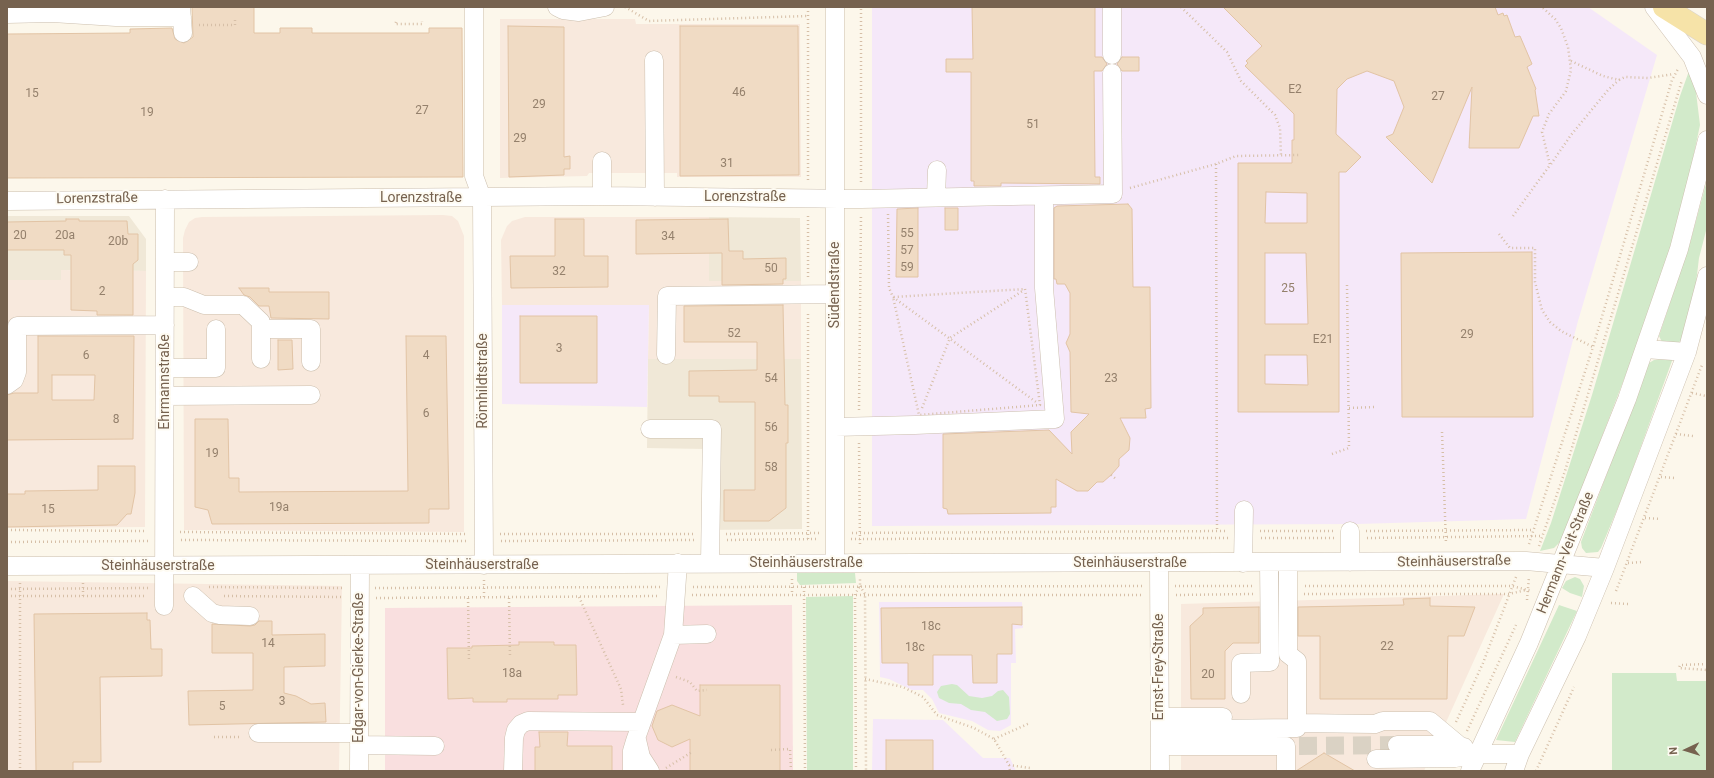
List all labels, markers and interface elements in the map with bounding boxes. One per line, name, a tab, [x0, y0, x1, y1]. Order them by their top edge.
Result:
house number: E2	[1288, 83, 1302, 97]
house number: 46	[732, 86, 746, 100]
house number: 15	[25, 87, 39, 101]
house number: 27	[1431, 90, 1445, 104]
house number: 29	[532, 98, 546, 112]
house number: 27	[415, 104, 429, 118]
house number: 19	[140, 106, 154, 120]
house number: 51	[1026, 118, 1040, 132]
house number: 29	[513, 132, 527, 146]
house number: 31	[720, 157, 734, 171]
street label: Lorenzstraße	[704, 189, 786, 205]
street label: Lorenzstraße	[56, 190, 138, 208]
street label: Lorenzstraße	[380, 190, 462, 206]
house number: 55	[900, 227, 914, 241]
house number: 20	[13, 229, 27, 243]
house number: 20a	[55, 229, 75, 243]
house number: 34	[661, 230, 675, 244]
house number: 20b	[108, 235, 128, 249]
street label: Südendstraße	[827, 242, 843, 328]
house number: 57	[900, 244, 914, 258]
house number: 59	[900, 261, 914, 275]
house number: 50	[764, 262, 778, 276]
house number: 32	[552, 265, 566, 279]
house number: 25	[1281, 282, 1295, 296]
house number: 2	[99, 285, 105, 299]
house number: 52	[727, 327, 741, 341]
house number: 29	[1460, 328, 1474, 342]
street label: Römhildtstraße	[475, 333, 491, 429]
house number: E21	[1313, 333, 1333, 347]
street label: Ehrmannstraße	[157, 334, 173, 430]
house number: 3	[556, 342, 562, 356]
house number: 6	[83, 349, 89, 363]
house number: 4	[423, 349, 429, 363]
house number: 54	[764, 372, 778, 386]
house number: 23	[1104, 372, 1118, 386]
house number: 6	[423, 407, 429, 421]
house number: 8	[113, 413, 119, 427]
house number: 56	[764, 421, 778, 435]
house number: 19	[205, 447, 219, 461]
house number: 58	[764, 461, 778, 475]
street label: Hermann-Veit-Straße	[1534, 490, 1598, 616]
house number: 19a	[269, 501, 289, 515]
house number: 15	[41, 503, 55, 517]
street label: Steinhäuserstraße	[1397, 553, 1511, 571]
street label: Steinhäuserstraße	[749, 555, 863, 571]
street label: Steinhäuserstraße	[1073, 555, 1187, 571]
street label: Steinhäuserstraße	[425, 557, 539, 573]
street label: Steinhäuserstraße	[101, 558, 215, 574]
street label: Edgar-von-Gierke-Straße	[351, 593, 367, 743]
street label: Ernst-Frey-Straße	[1151, 614, 1167, 720]
house number: 18c	[921, 620, 941, 634]
house number: 14	[261, 637, 275, 651]
house number: 22	[1380, 640, 1394, 654]
house number: 18c	[905, 641, 925, 655]
house number: 18a	[502, 667, 522, 681]
house number: 20	[1201, 668, 1215, 682]
house number: 3	[279, 695, 285, 709]
house number: 5	[219, 700, 225, 714]
north arrow	[1666, 730, 1706, 770]
text: N	[1667, 747, 1680, 755]

